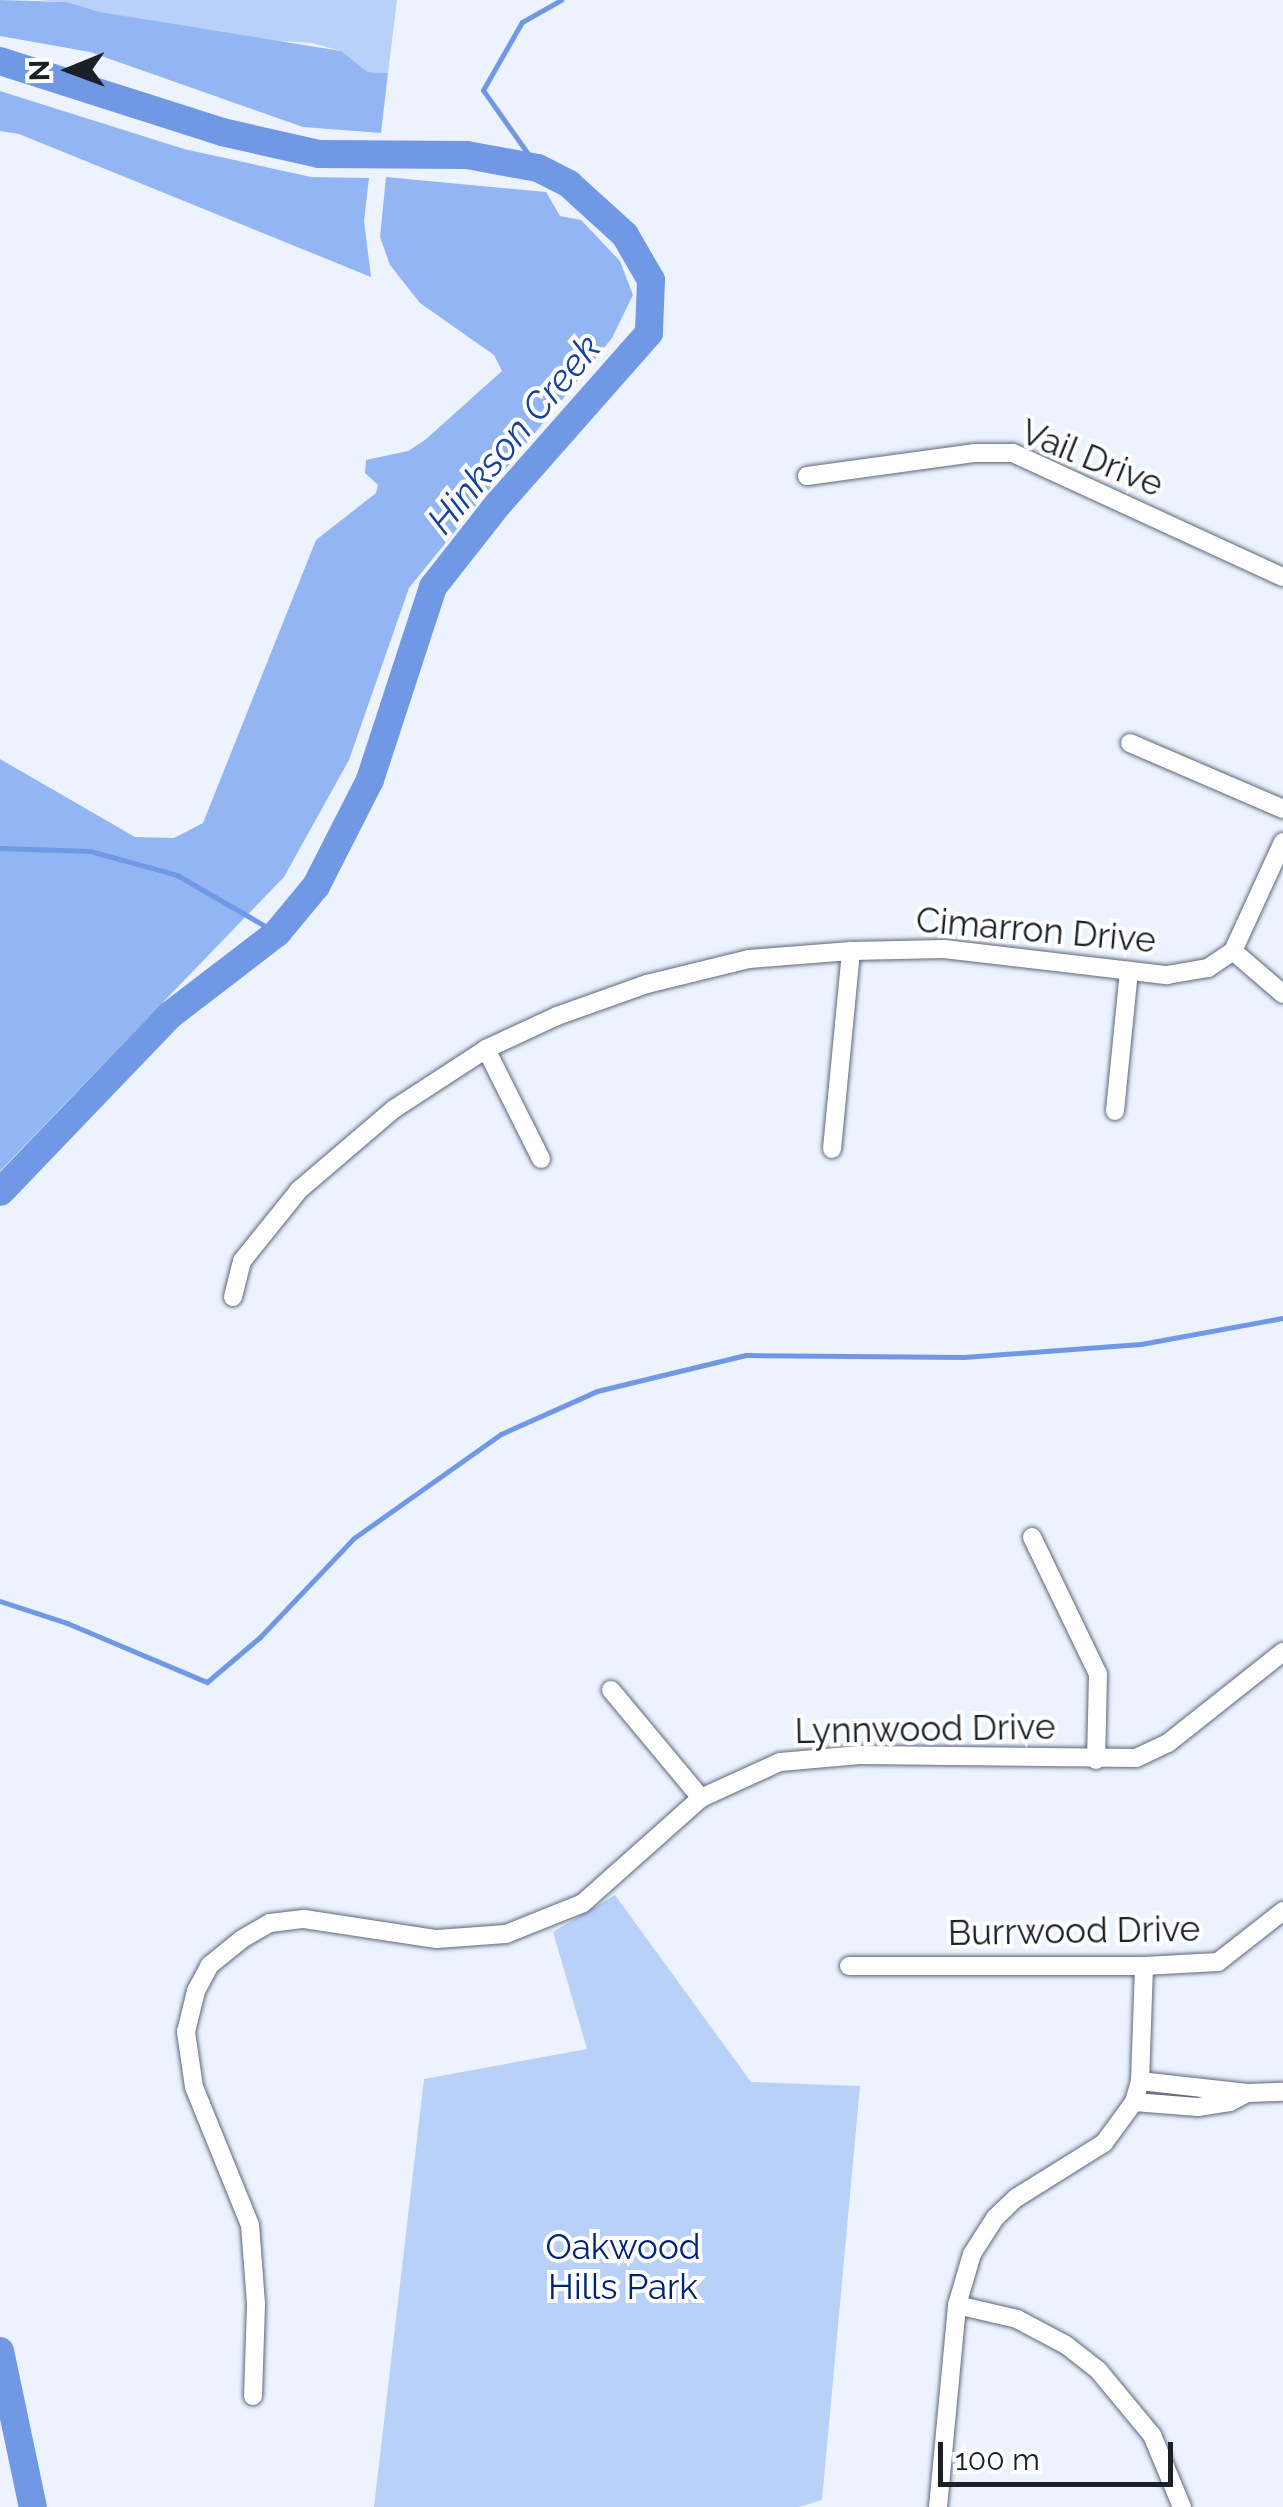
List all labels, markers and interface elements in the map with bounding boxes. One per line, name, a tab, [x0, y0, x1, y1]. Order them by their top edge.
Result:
north arrow	[20, 20, 120, 120]
text: N	[23, 60, 56, 82]
water label: Hinkson Creek	[418, 325, 610, 543]
street label: Vail Drive	[1014, 410, 1170, 506]
street label: Cimarron Drive	[914, 899, 1158, 961]
street label: Lynnwood Drive	[794, 1706, 1056, 1752]
street label: Burrwood Drive	[947, 1908, 1201, 1954]
park label: Oakwood Hills Park	[545, 2226, 701, 2308]
scale bar	[943, 2422, 1178, 2484]
text: 100 m	[955, 2442, 1040, 2477]

